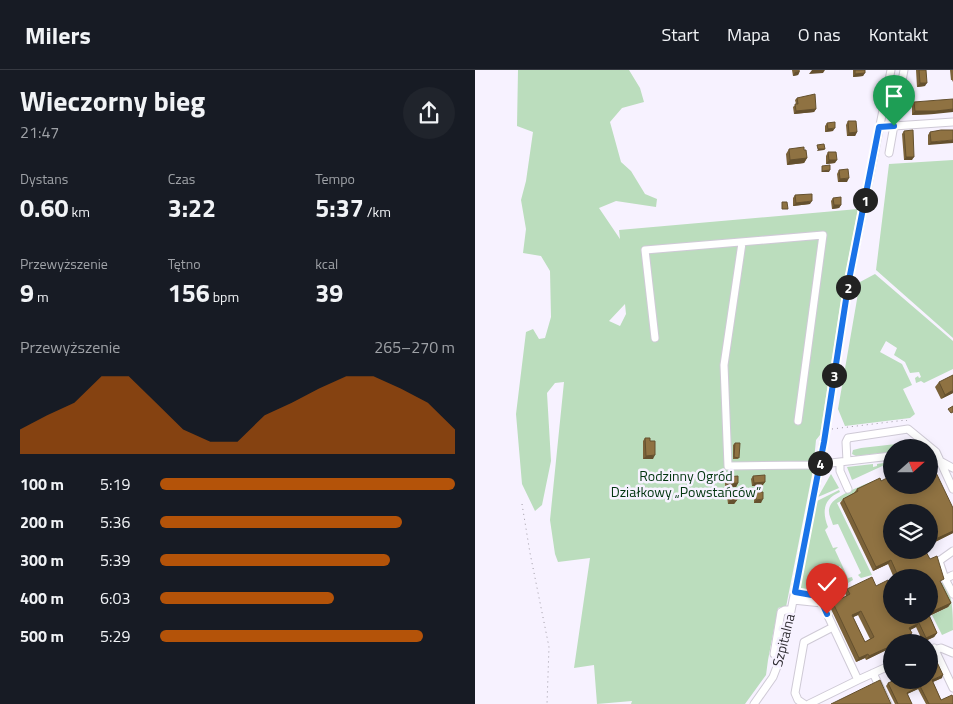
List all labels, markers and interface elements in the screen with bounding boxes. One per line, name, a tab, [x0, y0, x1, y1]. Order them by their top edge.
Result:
text: Milers	[25, 17, 91, 53]
text: Start	[662, 21, 699, 48]
text: Mapa	[727, 21, 770, 48]
text: O nas	[798, 21, 841, 48]
text: Kontakt	[869, 21, 928, 48]
pin	[873, 75, 915, 126]
text: Wieczorny bieg	[20, 79, 205, 122]
icon: arrive	[880, 82, 908, 110]
button: share	[403, 87, 455, 139]
text: 21:47	[20, 120, 59, 144]
text: Dystans	[20, 168, 68, 189]
text: Czas	[168, 168, 195, 189]
text: Tempo	[315, 168, 355, 189]
pin: 1	[853, 188, 877, 212]
text: 0.60	[20, 189, 68, 227]
text: 3:22	[168, 189, 216, 227]
text: 5:37	[315, 189, 364, 227]
text: 1	[862, 190, 869, 211]
text: km	[68, 201, 90, 222]
text: /km	[364, 201, 391, 222]
text: Przewyższenie	[20, 253, 108, 274]
text: Tętno	[168, 253, 201, 274]
text: kcal	[315, 253, 338, 274]
text: 9	[20, 274, 34, 312]
text: 156	[168, 274, 210, 312]
text: 39	[315, 274, 343, 312]
pin: 2	[835, 274, 861, 300]
text: 2	[845, 277, 852, 298]
text: m	[34, 286, 49, 307]
text: bpm	[210, 286, 239, 307]
text: Przewyższenie	[20, 335, 120, 359]
text: 265–270 m	[374, 335, 455, 359]
pin: 3	[821, 362, 847, 388]
text: 3	[831, 365, 838, 386]
north arrow	[883, 439, 937, 494]
map controls	[883, 439, 938, 689]
pin: 4	[807, 450, 833, 476]
text: 4	[817, 453, 824, 474]
park label: Rodzinny Ogród Działkowy „Powstańców”	[611, 465, 761, 502]
text: 100 m	[20, 472, 64, 496]
text: 5:19	[100, 472, 130, 496]
button: layers	[883, 504, 938, 559]
text: 200 m	[20, 510, 64, 534]
text: 5:36	[100, 510, 130, 534]
text: 300 m	[20, 548, 64, 572]
text: 5:39	[100, 548, 130, 572]
pin	[806, 563, 848, 614]
button: +	[883, 569, 938, 624]
icon: check	[813, 570, 841, 598]
text: 400 m	[20, 586, 64, 610]
text: 6:03	[100, 586, 130, 610]
street label: Szpitalna	[766, 611, 800, 669]
text: 500 m	[20, 624, 64, 648]
text: 5:29	[100, 624, 130, 648]
button: −	[883, 634, 938, 689]

